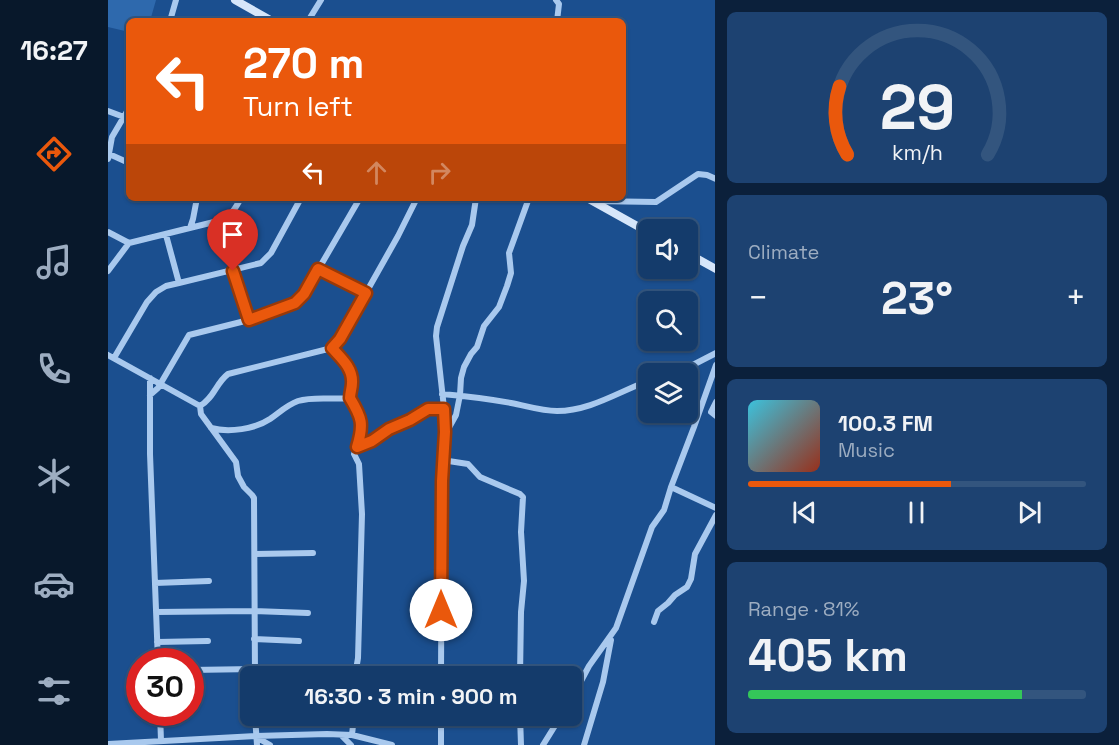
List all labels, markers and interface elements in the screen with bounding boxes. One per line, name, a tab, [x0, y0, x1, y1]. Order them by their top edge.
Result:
text: 16:27	[20, 33, 88, 68]
text: 270 m	[243, 37, 364, 90]
icon: left	[144, 42, 222, 120]
text: 29	[879, 68, 955, 147]
text: Turn left	[243, 89, 353, 124]
icon: directions	[33, 133, 75, 175]
text: km/h	[891, 139, 943, 166]
icon: left	[297, 156, 330, 189]
icon: ahead	[360, 156, 393, 189]
icon: right	[423, 156, 456, 189]
pin	[207, 209, 258, 271]
icon: arrive	[216, 218, 249, 251]
map controls	[638, 219, 698, 423]
button: sound	[638, 219, 698, 279]
text: Climate	[748, 239, 819, 265]
icon: music	[33, 241, 75, 283]
text: 23°	[881, 270, 953, 327]
text: −	[748, 277, 768, 319]
text: +	[1066, 277, 1086, 319]
button: search	[638, 291, 698, 351]
icon: phone	[33, 348, 75, 390]
button: layers	[638, 363, 698, 423]
text: 100.3 FM	[838, 409, 933, 437]
text: Music	[838, 437, 895, 463]
icon: climate	[33, 455, 75, 497]
icon: previous	[788, 496, 821, 529]
icon: pause	[900, 496, 933, 529]
icon: next	[1013, 496, 1046, 529]
icon: car	[33, 563, 75, 605]
position arrow	[409, 578, 473, 642]
text: Range · 81%	[748, 596, 859, 622]
text: 405 km	[748, 627, 908, 684]
speed limit sign: 30	[126, 648, 204, 726]
icon: filters	[33, 670, 75, 712]
text: 16:30 · 3 min · 900 m	[304, 682, 518, 710]

